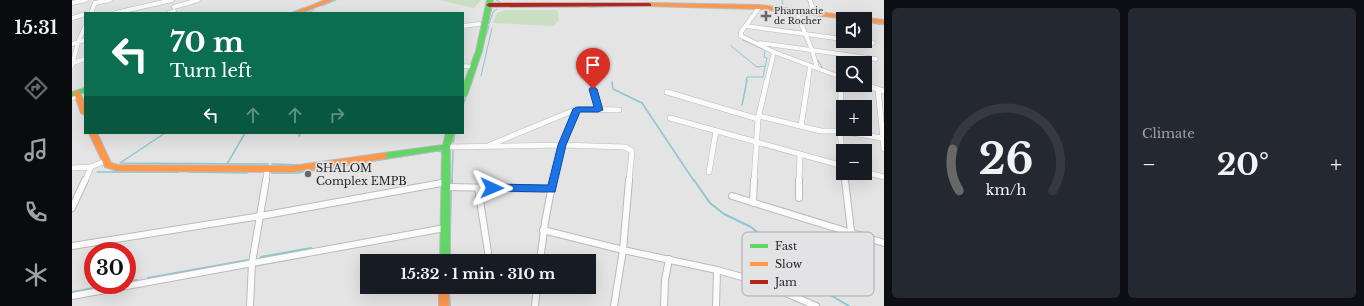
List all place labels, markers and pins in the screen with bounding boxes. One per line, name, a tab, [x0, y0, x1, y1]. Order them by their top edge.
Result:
place label: Pharmacie de Rocher	[774, 5, 823, 26]
marker: Pharmacie de Rocher	[761, 11, 771, 21]
pin	[576, 48, 610, 89]
place label: SHALOM Complex EMPB	[316, 161, 407, 188]
marker: SHALOM Complex EMPB	[303, 169, 313, 179]

